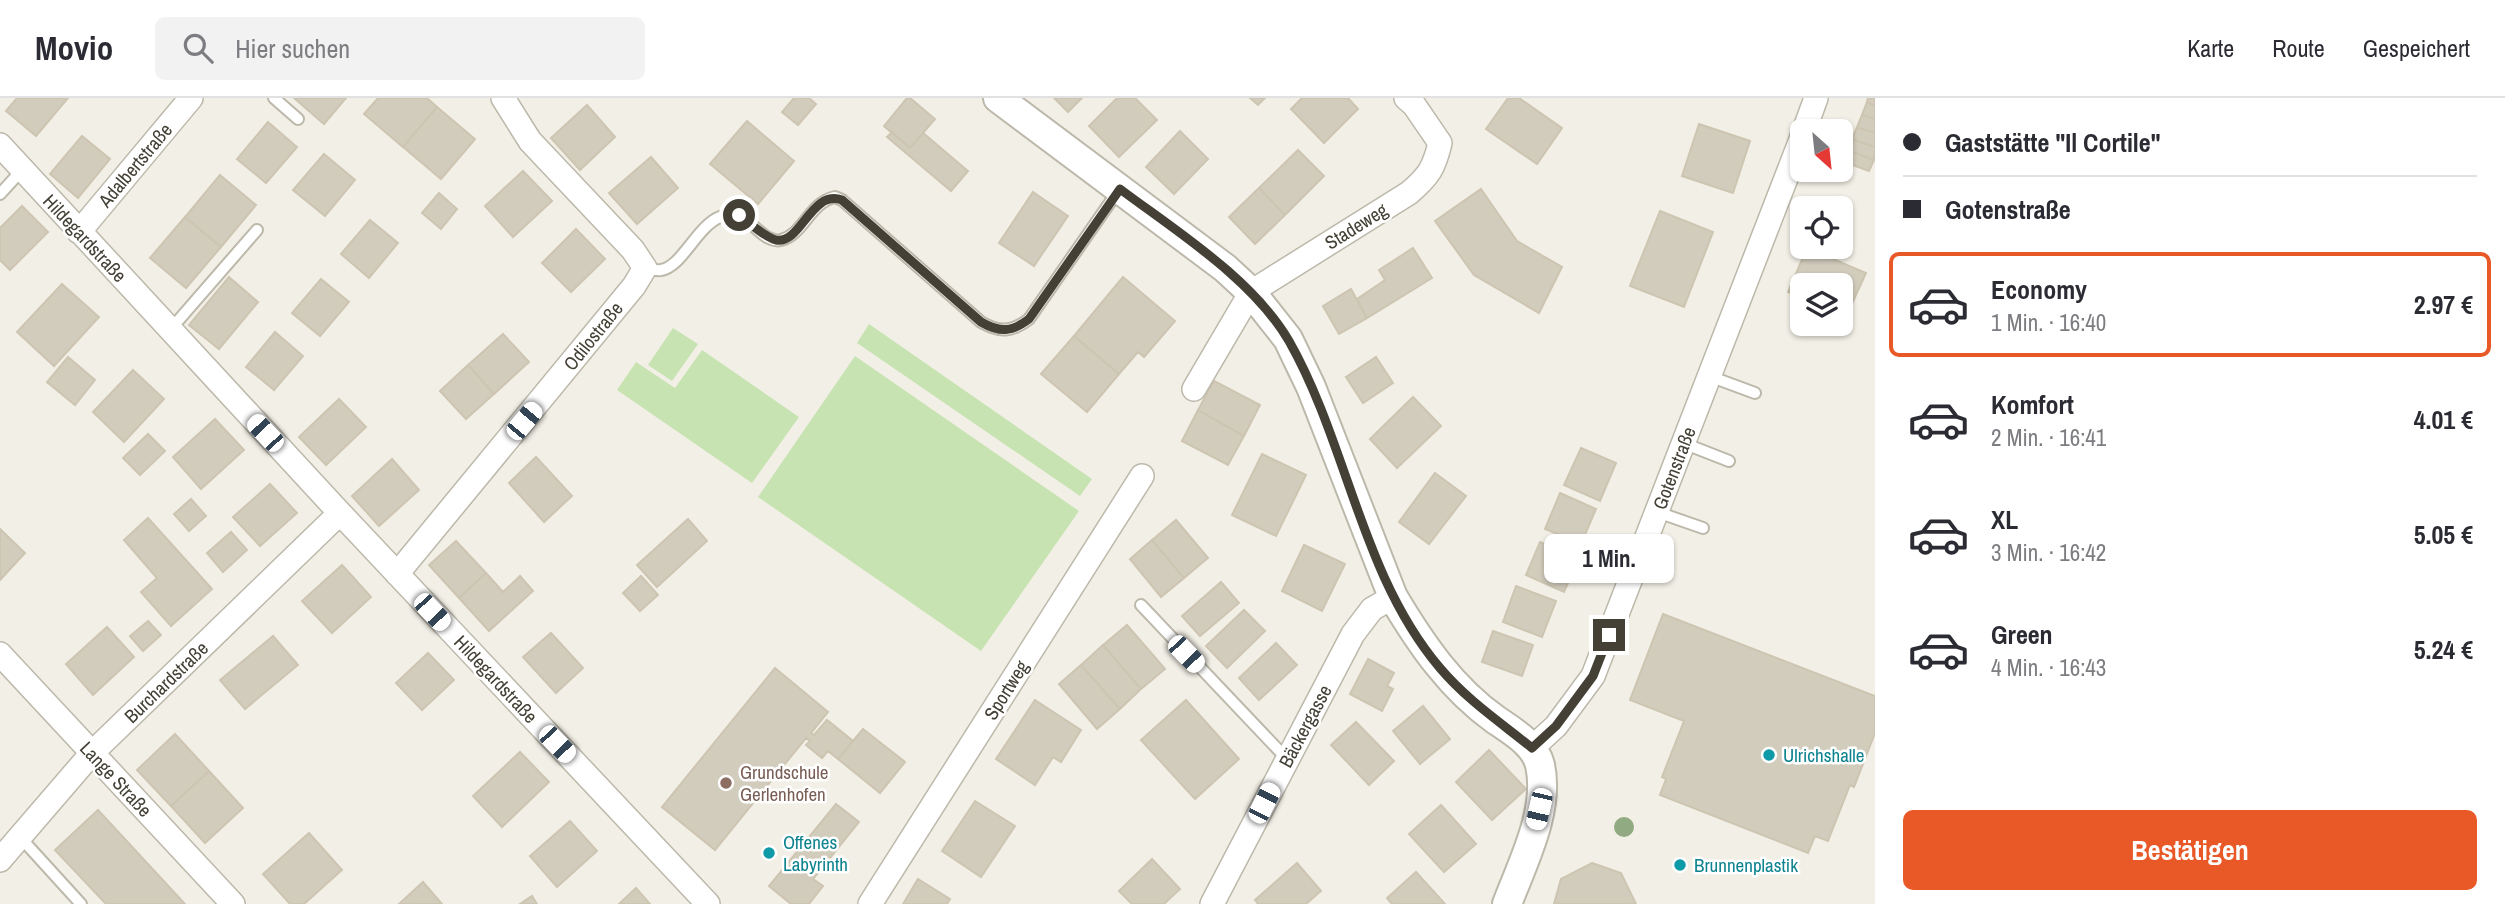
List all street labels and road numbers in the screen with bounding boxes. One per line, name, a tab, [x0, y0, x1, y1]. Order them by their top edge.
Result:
street label: Adalbertstraße	[92, 118, 178, 213]
street label: Hildegardstraße	[37, 188, 133, 288]
street label: Stadeweg	[1320, 196, 1393, 255]
street label: Odilostraße	[557, 296, 629, 376]
street label: Gotenstraße	[1646, 423, 1702, 513]
street label: Hildegardstraße	[448, 629, 544, 729]
street label: Burchardstraße	[118, 635, 214, 729]
street label: Sportweg	[978, 655, 1035, 725]
street label: Bäckergasse	[1272, 680, 1338, 772]
street label: Lange Straße	[74, 736, 158, 822]

